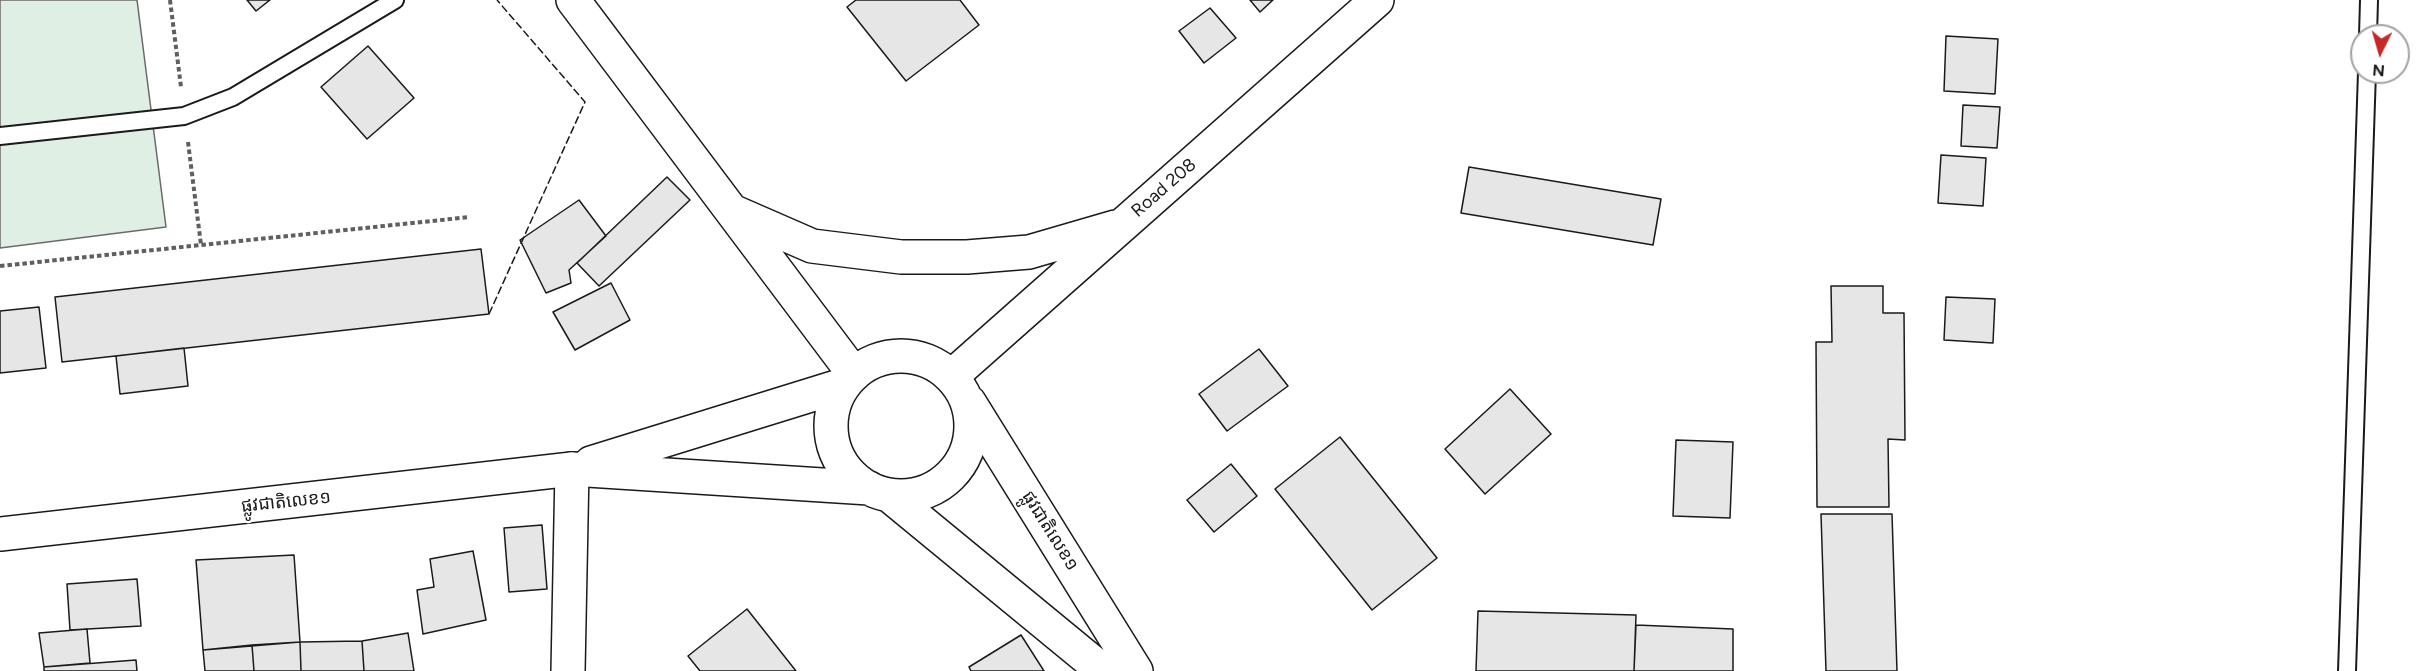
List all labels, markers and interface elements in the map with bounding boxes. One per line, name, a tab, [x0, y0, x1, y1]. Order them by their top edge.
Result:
north arrow	[2350, 24, 2410, 84]
text: N	[2372, 60, 2386, 80]
street label: Road 208	[1127, 154, 1201, 222]
street label: ផ្លូវជាតិលេខ១	[240, 487, 332, 517]
street label: ផ្លូវជាតិលេខ១	[1017, 487, 1083, 575]

